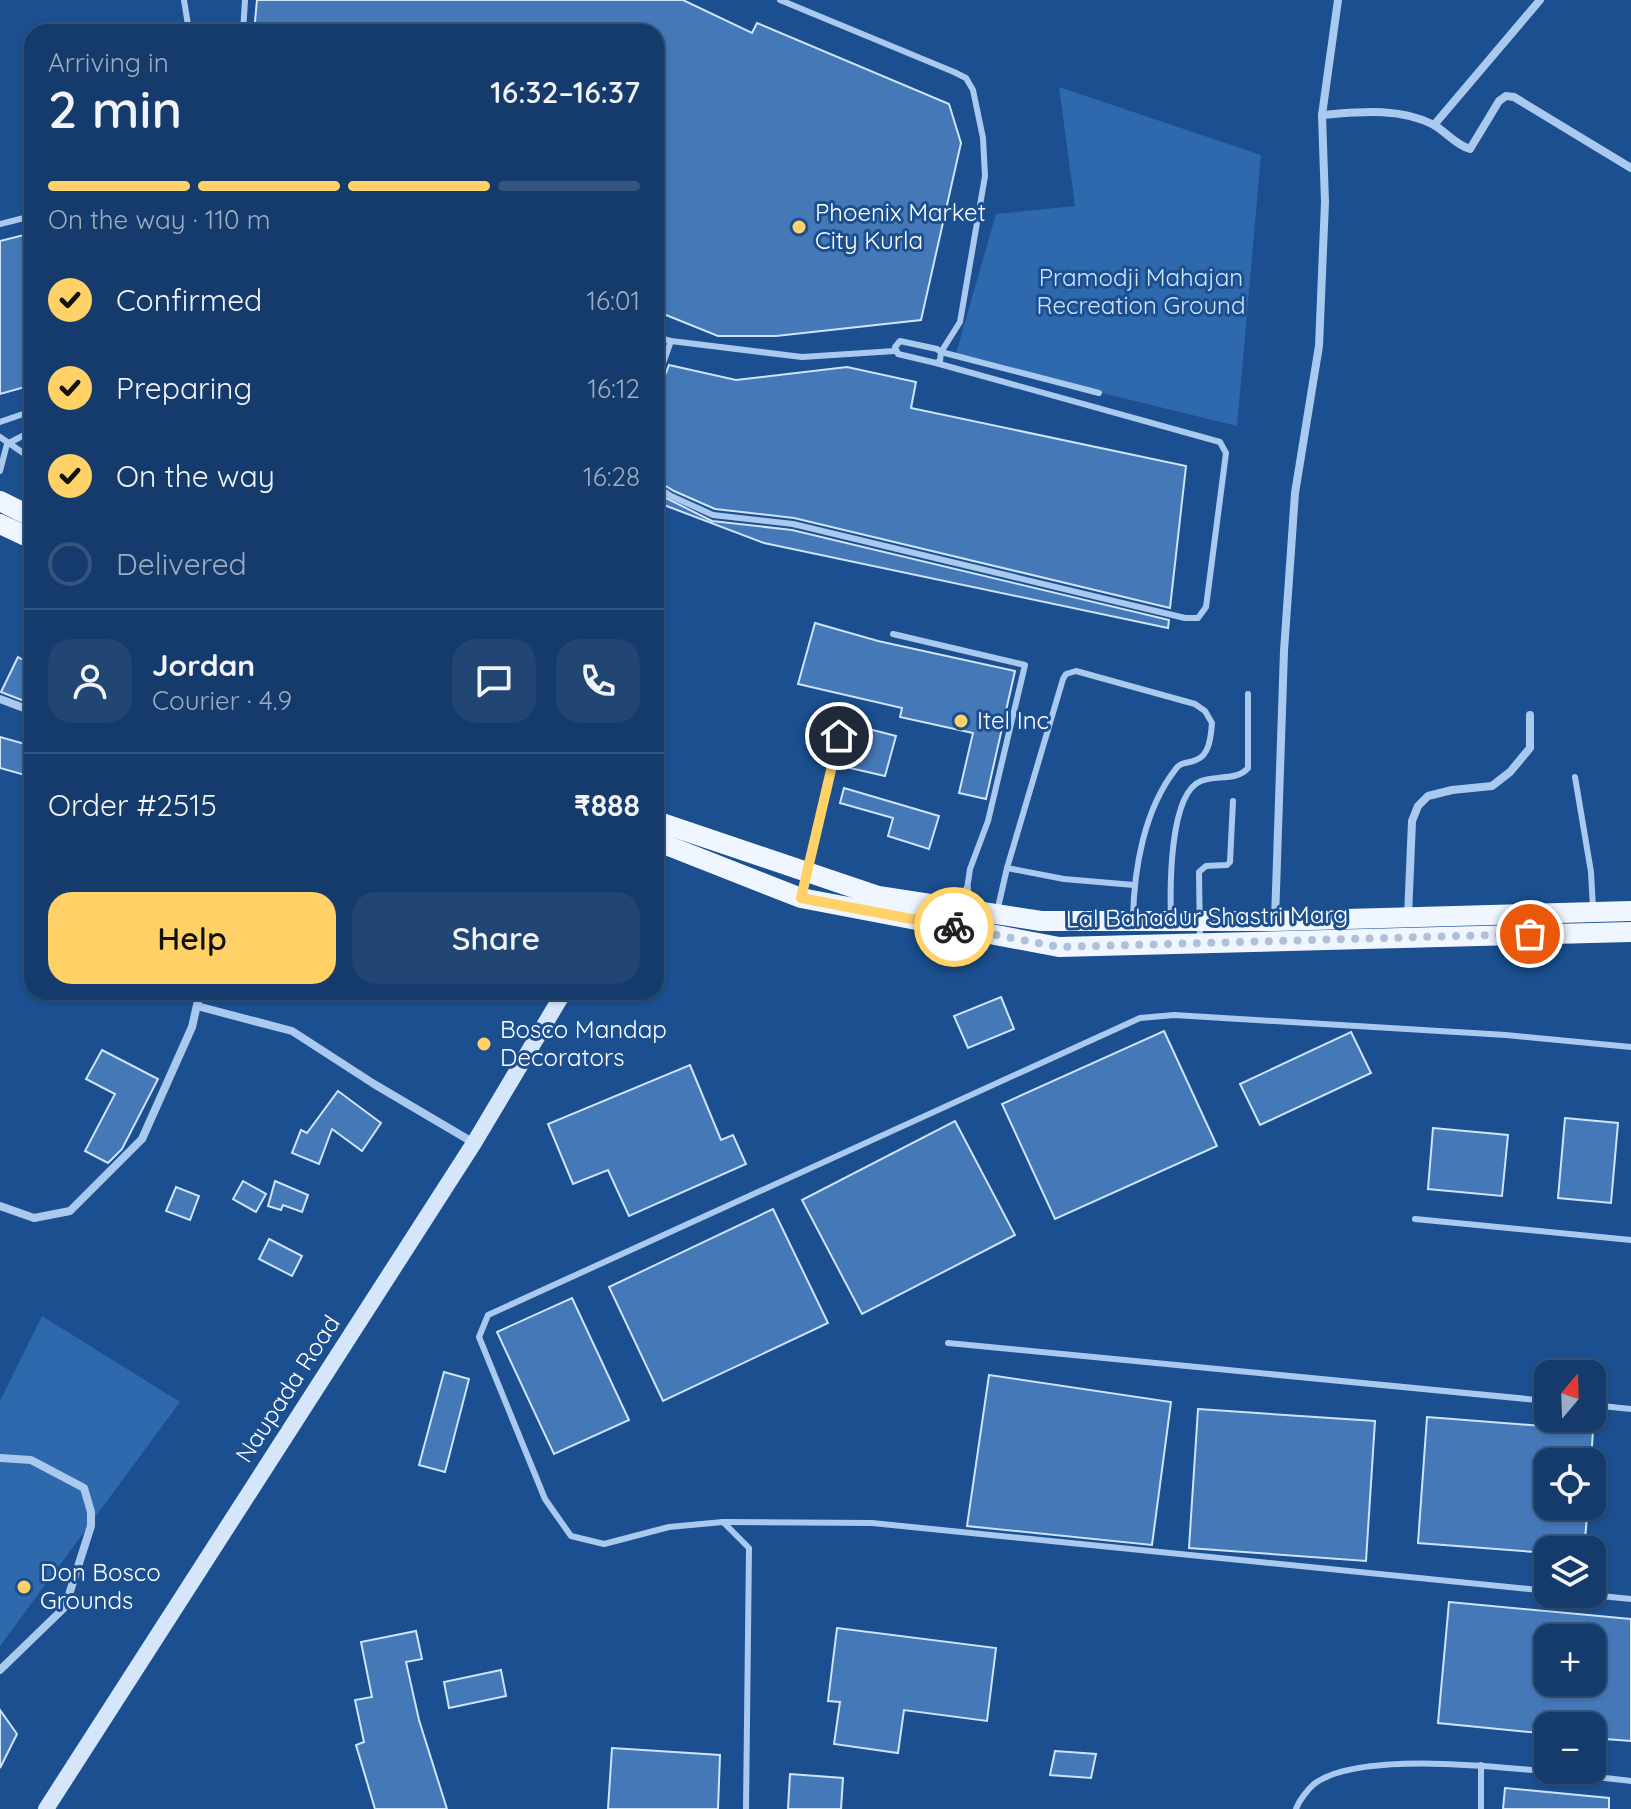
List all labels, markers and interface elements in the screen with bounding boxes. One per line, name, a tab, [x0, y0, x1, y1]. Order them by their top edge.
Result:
text: Arriving in	[48, 46, 169, 79]
text: 16:32–16:37	[490, 73, 640, 111]
text: 2 min	[48, 76, 182, 141]
place label: Phoenix Market City Kurla	[815, 197, 986, 255]
text: On the way · 110 m	[48, 203, 270, 236]
marker: Phoenix Market City Kurla	[790, 218, 808, 236]
park label: Pramodji Mahajan Recreation Ground	[1036, 262, 1246, 320]
icon: check	[48, 278, 92, 322]
text: Confirmed	[116, 281, 262, 319]
text: 16:01	[586, 284, 640, 317]
icon: check	[48, 366, 92, 410]
text: Preparing	[116, 369, 252, 407]
text: 16:12	[588, 372, 640, 405]
icon: check	[48, 454, 92, 498]
text: On the way	[116, 457, 275, 495]
text: 16:28	[583, 460, 640, 493]
text: Delivered	[116, 545, 247, 583]
button: person	[48, 639, 132, 723]
button: chat	[452, 639, 536, 723]
button: phone	[556, 639, 640, 723]
text: Jordan	[152, 646, 255, 684]
text: Courier · 4.9	[152, 684, 292, 717]
pin	[805, 702, 873, 770]
place label: Itel Inc	[977, 705, 1049, 735]
marker: Itel Inc	[952, 712, 970, 730]
icon: home	[817, 714, 861, 758]
text: Order #2515	[48, 786, 217, 824]
text: ₹888	[574, 786, 640, 824]
courier	[914, 887, 994, 967]
button: Help	[48, 892, 336, 984]
button: Share	[352, 892, 640, 984]
street label: Lal Bahadur Shastri Marg	[1066, 899, 1348, 933]
pin	[1496, 900, 1564, 968]
icon: bike	[932, 905, 976, 949]
icon: bag	[1508, 912, 1552, 956]
place label: Bosco Mandap Decorators	[500, 1014, 667, 1072]
marker: Bosco Mandap Decorators	[475, 1035, 493, 1053]
street label: Naupada Road	[228, 1309, 346, 1468]
north arrow	[1534, 1360, 1606, 1432]
map controls	[1534, 1360, 1606, 1784]
button: locate	[1534, 1448, 1606, 1520]
button: layers	[1534, 1536, 1606, 1608]
place label: Don Bosco Grounds	[40, 1557, 161, 1615]
marker: Don Bosco Grounds	[15, 1578, 33, 1596]
button: +	[1534, 1624, 1606, 1696]
button: −	[1534, 1712, 1606, 1784]

